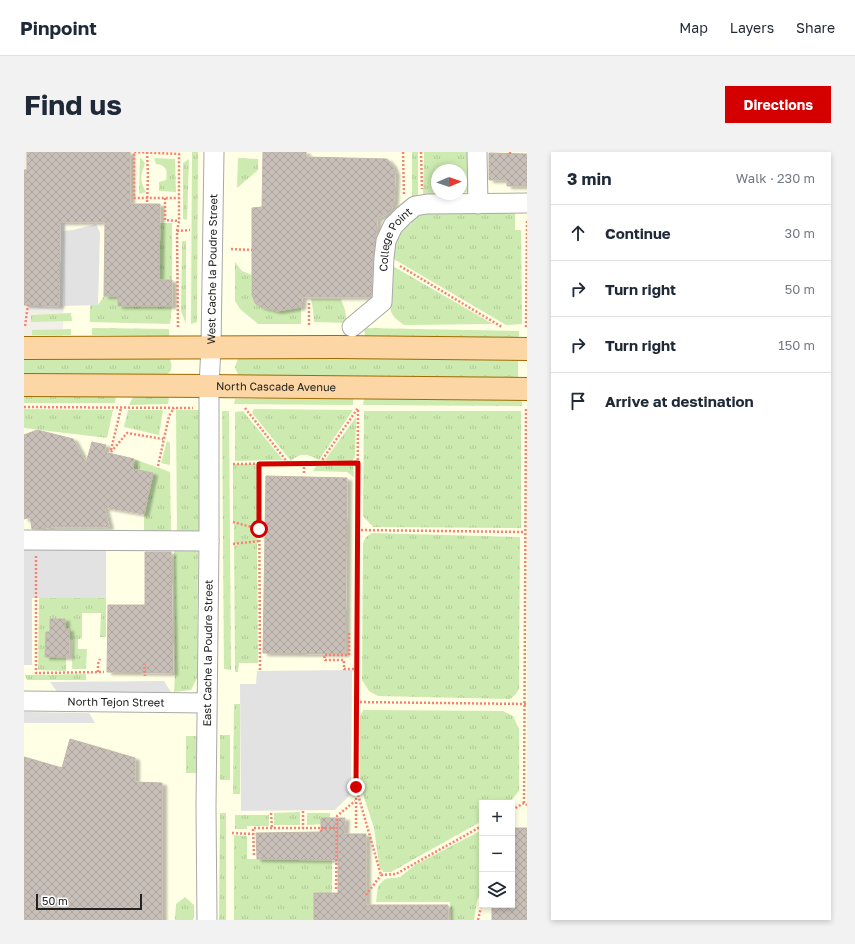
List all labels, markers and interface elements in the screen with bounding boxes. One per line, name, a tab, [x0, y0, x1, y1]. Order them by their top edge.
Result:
text: Pinpoint	[20, 16, 97, 39]
text: Map	[679, 19, 708, 36]
text: Layers	[730, 19, 774, 36]
text: Share	[796, 19, 835, 36]
button: Directions	[725, 86, 831, 123]
text: Find us	[24, 88, 122, 121]
north arrow	[431, 164, 467, 200]
text: 3 min	[567, 168, 611, 189]
text: Walk · 230 m	[736, 170, 815, 186]
street label: West Cache la Poudre Street	[204, 194, 219, 345]
street label: College Point	[376, 204, 414, 272]
icon: ahead	[567, 222, 589, 244]
text: Continue	[605, 224, 671, 242]
text: 30 m	[785, 225, 815, 241]
icon: right	[567, 278, 589, 300]
text: Turn right	[605, 280, 676, 298]
text: 50 m	[785, 281, 815, 297]
icon: right	[567, 334, 589, 356]
text: Turn right	[605, 336, 676, 354]
text: 150 m	[778, 337, 815, 353]
street label: North Cascade Avenue	[216, 379, 336, 393]
icon: arrive	[567, 390, 589, 412]
text: Arrive at destination	[605, 392, 754, 410]
route start	[250, 520, 268, 538]
street label: East Cache la Poudre Street	[200, 579, 215, 727]
street label: North Tejon Street	[67, 694, 165, 709]
route end	[347, 778, 365, 796]
map controls	[479, 800, 515, 908]
button: +	[479, 800, 515, 836]
button: −	[479, 836, 515, 872]
button: layers	[479, 872, 515, 908]
scale bar	[36, 892, 142, 911]
text: 50 m	[42, 894, 68, 907]

